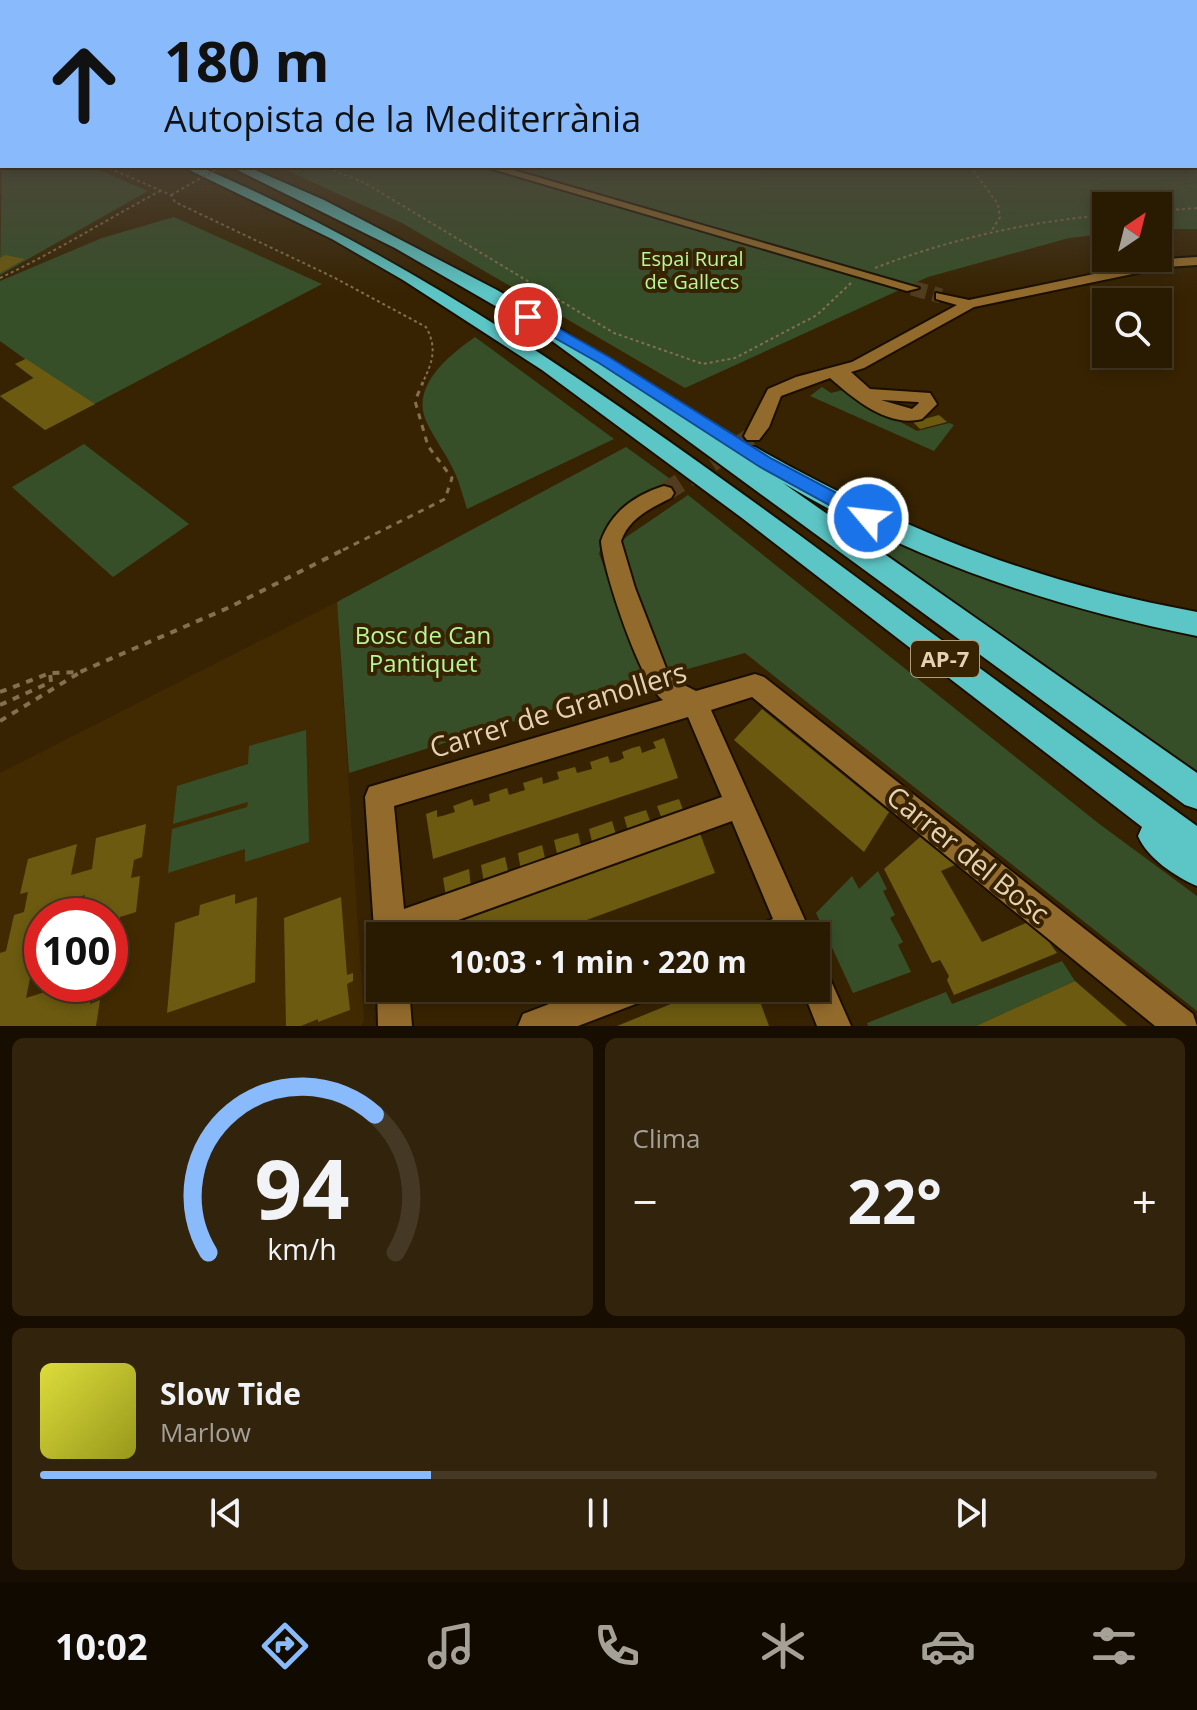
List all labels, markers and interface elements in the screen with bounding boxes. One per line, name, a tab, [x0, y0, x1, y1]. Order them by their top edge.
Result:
text: 180 m	[164, 22, 330, 98]
icon: ahead	[32, 32, 136, 136]
text: Autopista de la Mediterrània	[164, 94, 641, 143]
north arrow	[1092, 192, 1172, 272]
map controls	[1092, 192, 1172, 368]
park label: Espai Rural de Gallecs	[640, 245, 744, 295]
pin	[494, 283, 562, 351]
button: search	[1092, 288, 1172, 368]
icon: arrive	[506, 295, 550, 339]
position arrow	[826, 476, 910, 560]
park label: Bosc de Can Pantiquet	[355, 618, 491, 679]
road number: AP-7	[911, 641, 979, 677]
street label: Carrer de Granollers	[425, 652, 691, 766]
street label: Carrer del Bosc	[879, 777, 1058, 932]
speed limit sign: 100	[24, 898, 128, 1002]
text: 10:03 · 1 min · 220 m	[449, 941, 747, 982]
text: Clima	[633, 1120, 701, 1156]
text: 94	[255, 1130, 350, 1243]
text: 22°	[848, 1160, 942, 1242]
text: −	[633, 1171, 658, 1231]
text: +	[1132, 1171, 1157, 1231]
text: km/h	[268, 1229, 337, 1268]
text: Slow Tide	[160, 1373, 301, 1414]
text: Marlow	[160, 1414, 251, 1450]
icon: previous	[204, 1491, 248, 1535]
icon: pause	[576, 1491, 620, 1535]
icon: next	[949, 1491, 993, 1535]
icon: directions	[257, 1618, 313, 1674]
icon: music	[423, 1618, 479, 1674]
icon: phone	[589, 1618, 645, 1674]
icon: climate	[755, 1618, 811, 1674]
icon: car	[920, 1618, 976, 1674]
icon: filters	[1086, 1618, 1142, 1674]
text: 10:02	[55, 1622, 147, 1671]

